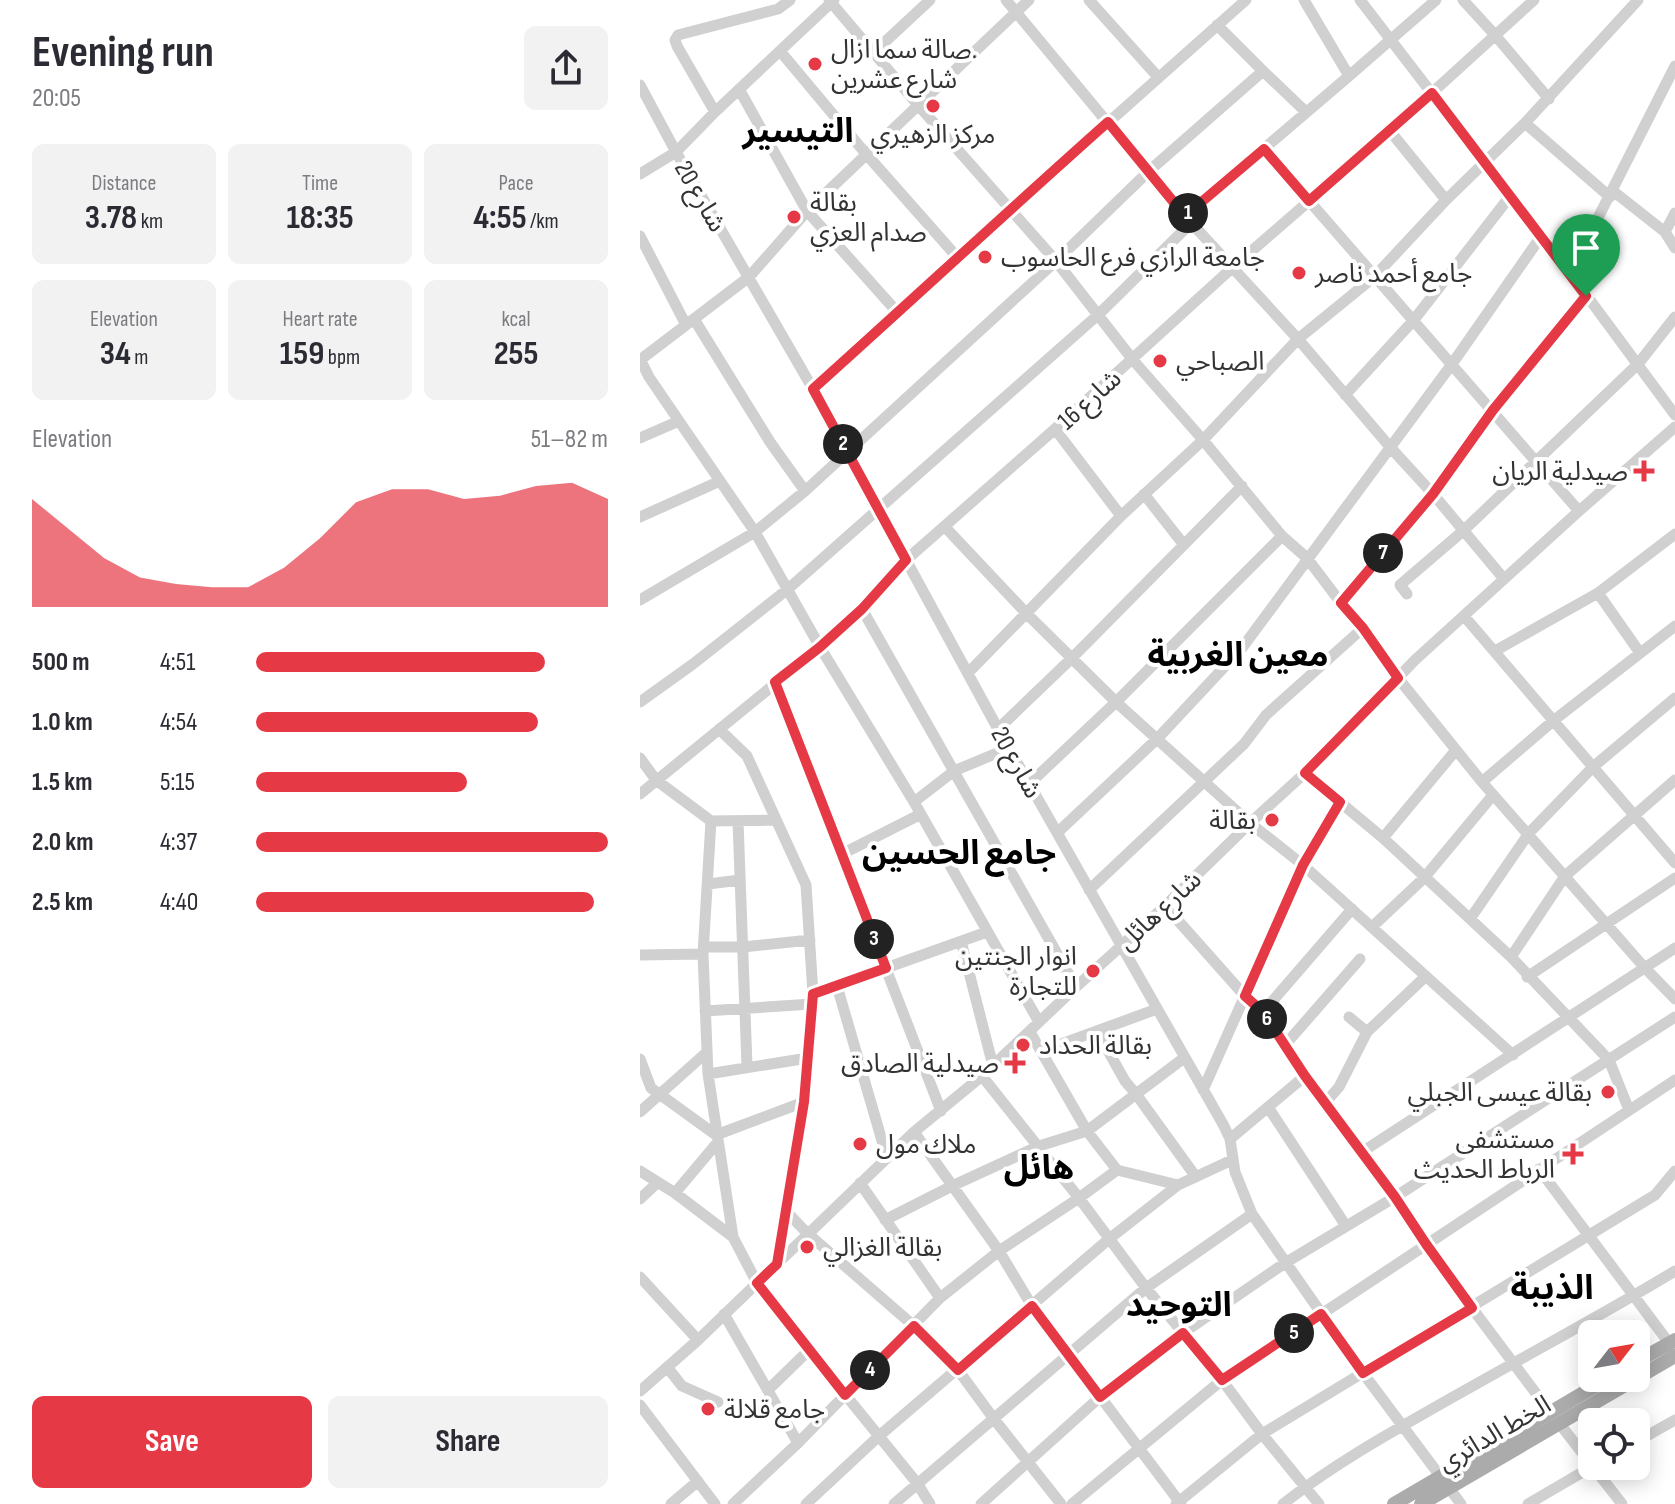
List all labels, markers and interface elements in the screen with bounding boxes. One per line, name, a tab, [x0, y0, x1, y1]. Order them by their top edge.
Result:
text: Evening run	[32, 26, 214, 79]
button: share	[524, 26, 608, 110]
place label: صالة سما ازال. شارع عشرين	[831, 35, 977, 98]
marker: صالة سما ازال. شارع عشرين	[806, 55, 824, 73]
text: 20:05	[32, 83, 81, 114]
marker: مركز الزهيري	[924, 97, 942, 115]
district label: التيسير	[740, 111, 854, 152]
place label: مركز الزهيري	[871, 120, 995, 154]
street label: شارع 20	[665, 156, 732, 239]
text: Distance	[92, 170, 156, 197]
text: Time	[302, 170, 338, 197]
text: Pace	[498, 170, 534, 197]
place label: بقالة صدام العزي	[810, 188, 927, 252]
pin: 1	[1168, 193, 1208, 233]
text: 3.78	[85, 197, 137, 238]
text: 18:35	[286, 197, 354, 238]
text: 4:55	[473, 197, 527, 238]
text: 1	[1184, 199, 1192, 226]
text: km	[137, 208, 163, 235]
text: /km	[527, 208, 559, 235]
marker: بقالة صدام العزي	[785, 208, 803, 226]
pin	[1552, 214, 1620, 296]
icon: arrive	[1564, 226, 1608, 270]
place label: جامعة الرازي فرع الحاسوب	[1001, 243, 1265, 277]
marker: جامعة الرازي فرع الحاسوب	[976, 248, 994, 266]
place label: جامع أحمد ناصر	[1314, 257, 1472, 293]
marker: جامع أحمد ناصر	[1290, 264, 1308, 282]
text: Elevation	[90, 306, 158, 333]
text: Heart rate	[282, 306, 358, 333]
text: kcal	[501, 306, 531, 333]
text: 34	[100, 333, 131, 374]
text: 159	[280, 333, 324, 374]
text: 255	[494, 333, 538, 374]
text: m	[131, 344, 148, 371]
text: bpm	[324, 344, 360, 371]
place label: الصباحي	[1176, 347, 1265, 381]
marker: الصباحي	[1151, 352, 1169, 370]
street label: شارع 16	[1052, 363, 1130, 438]
text: Elevation	[32, 424, 112, 455]
text: 51–82 m	[531, 424, 608, 455]
pin: 2	[823, 424, 863, 464]
text: 2	[838, 430, 848, 457]
place label: صيدلية الريان	[1492, 457, 1628, 488]
marker: صيدلية الريان	[1635, 462, 1653, 480]
pin: 7	[1363, 533, 1403, 573]
text: 7	[1378, 539, 1388, 566]
district label: معين الغربية	[1147, 635, 1329, 676]
text: 500 m	[32, 647, 89, 678]
text: 4:51	[160, 647, 195, 678]
text: 1.0 km	[32, 707, 93, 738]
text: 4:54	[160, 707, 197, 738]
street label: شارع 20	[982, 721, 1048, 805]
text: 1.5 km	[32, 767, 92, 798]
text: 5:15	[160, 767, 195, 798]
place label: بقالة	[1209, 806, 1256, 837]
marker: بقالة	[1263, 811, 1281, 829]
text: 2.0 km	[32, 827, 93, 858]
text: 4:37	[160, 827, 197, 858]
district label: جامع الحسين	[862, 833, 1056, 877]
street label: شارع هائل	[1112, 865, 1210, 959]
text: 2.5 km	[32, 887, 93, 918]
text: 4:40	[160, 887, 198, 918]
pin: 3	[854, 919, 894, 959]
text: 3	[869, 925, 879, 952]
place label: انوار الجنتين للتجارة	[955, 942, 1077, 1003]
marker: انوار الجنتين للتجارة	[1084, 962, 1102, 980]
pin: 6	[1247, 999, 1287, 1039]
text: 6	[1262, 1005, 1272, 1032]
place label: بقالة الحداد	[1039, 1031, 1152, 1062]
marker: بقالة الحداد	[1014, 1036, 1032, 1054]
place label: صيدلية الصادق	[841, 1049, 999, 1080]
marker: صيدلية الصادق	[1006, 1054, 1024, 1072]
place label: بقالة عيسى الجبلي	[1408, 1078, 1592, 1112]
marker: بقالة عيسى الجبلي	[1599, 1083, 1617, 1101]
place label: مستشفى الرباط الحديث	[1414, 1125, 1555, 1186]
place label: ملاك مول	[876, 1130, 976, 1161]
marker: ملاك مول	[851, 1135, 869, 1153]
marker: مستشفى الرباط الحديث	[1562, 1143, 1584, 1165]
district label: هائل	[1004, 1148, 1074, 1189]
place label: بقالة الغزالي	[823, 1233, 942, 1267]
marker: بقالة الغزالي	[798, 1238, 816, 1256]
district label: الذيبة	[1511, 1268, 1593, 1309]
district label: التوحيد	[1126, 1285, 1232, 1326]
pin: 5	[1274, 1313, 1314, 1353]
text: 5	[1289, 1319, 1299, 1346]
north arrow	[1578, 1320, 1650, 1392]
map controls	[1578, 1320, 1650, 1480]
pin: 4	[850, 1350, 890, 1390]
text: 4	[865, 1356, 875, 1383]
street label: الخط الدائري	[1433, 1390, 1558, 1482]
place label: جامع قلالة	[724, 1395, 825, 1429]
button: Save	[32, 1396, 312, 1488]
button: Share	[328, 1396, 608, 1488]
marker: جامع قلالة	[699, 1400, 717, 1418]
button: locate	[1578, 1408, 1650, 1480]

